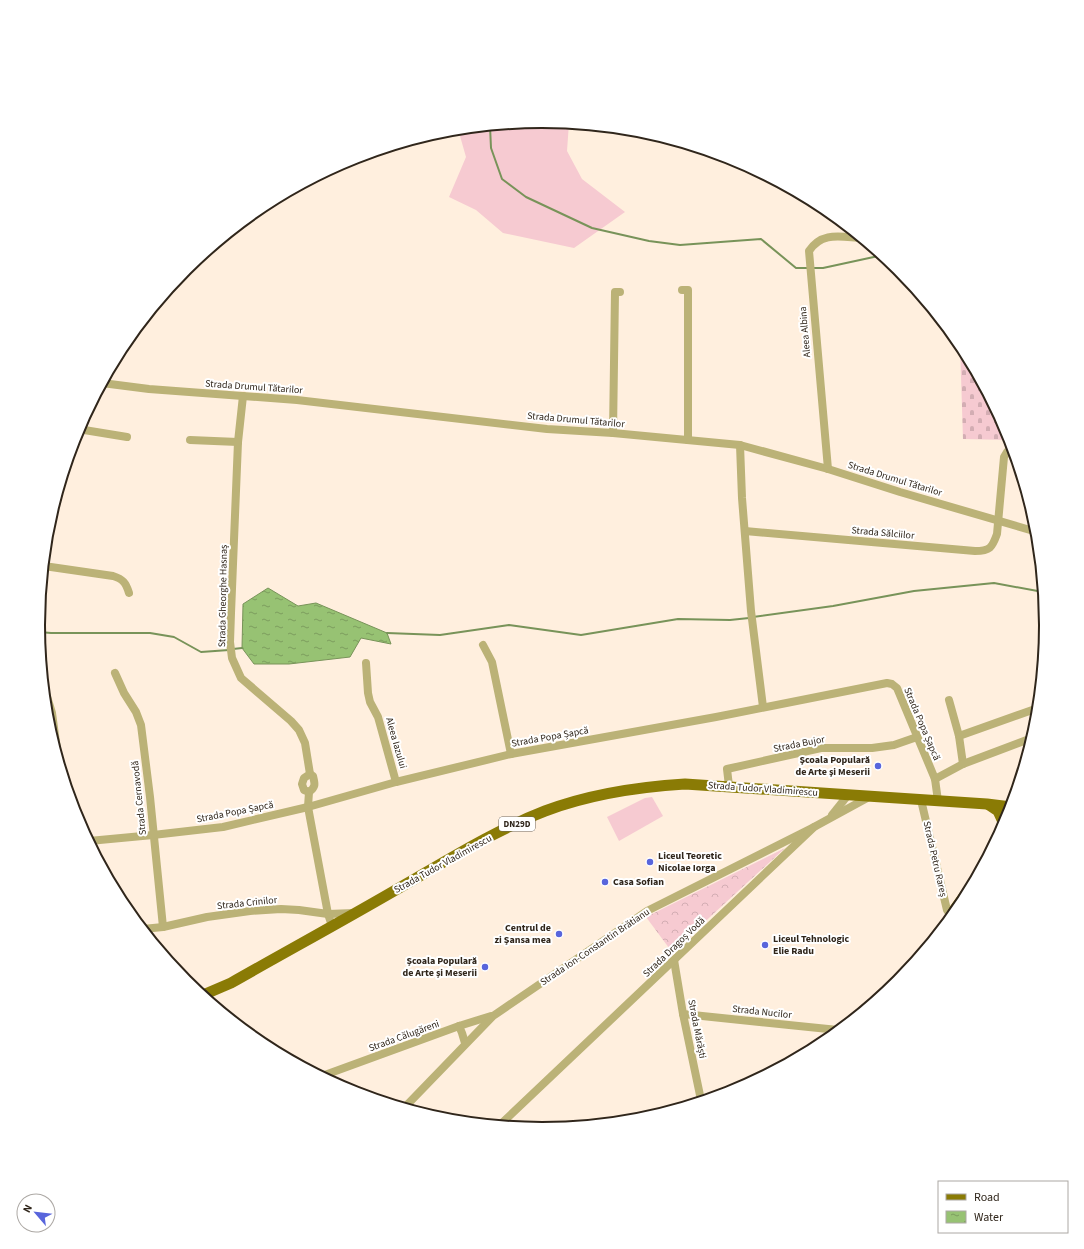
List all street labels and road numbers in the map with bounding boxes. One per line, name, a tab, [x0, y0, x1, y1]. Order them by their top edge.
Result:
street label: Aleea Albina	[796, 306, 814, 358]
street label: Strada Drumul Tătarilor	[205, 377, 304, 397]
street label: Strada Drumul Tătarilor	[527, 409, 626, 431]
street label: Strada Drumul Tătarilor	[846, 458, 944, 500]
street label: Strada Sălciilor	[851, 523, 916, 543]
street label: Strada Gheorghe Hasnaș	[215, 545, 231, 647]
street label: Strada Popa Șapcă	[900, 685, 944, 763]
street label: Aleea Iazului	[382, 716, 410, 770]
street label: Strada Popa Șapcă	[510, 723, 590, 751]
street label: Strada Bujor	[772, 732, 826, 756]
street label: Strada Cernavodă	[128, 760, 150, 836]
street label: Strada Tudor Vladimirescu	[708, 778, 818, 800]
street label: Strada Popa Șapcă	[195, 798, 275, 826]
road number: DN29D	[499, 817, 535, 831]
street label: Strada Petru Rareș	[920, 820, 950, 898]
street label: Strada Tudor Vladimirescu	[391, 831, 495, 897]
street label: Strada Crinilor	[216, 893, 278, 913]
street label: Strada Ion-Constantin Brătianu	[537, 905, 653, 989]
street label: Strada Dragoș Vodă	[640, 914, 708, 980]
street label: Strada Mărăști	[684, 998, 710, 1060]
street label: Strada Nucilor	[732, 1002, 793, 1022]
street label: Strada Călugăreni	[367, 1017, 441, 1055]

